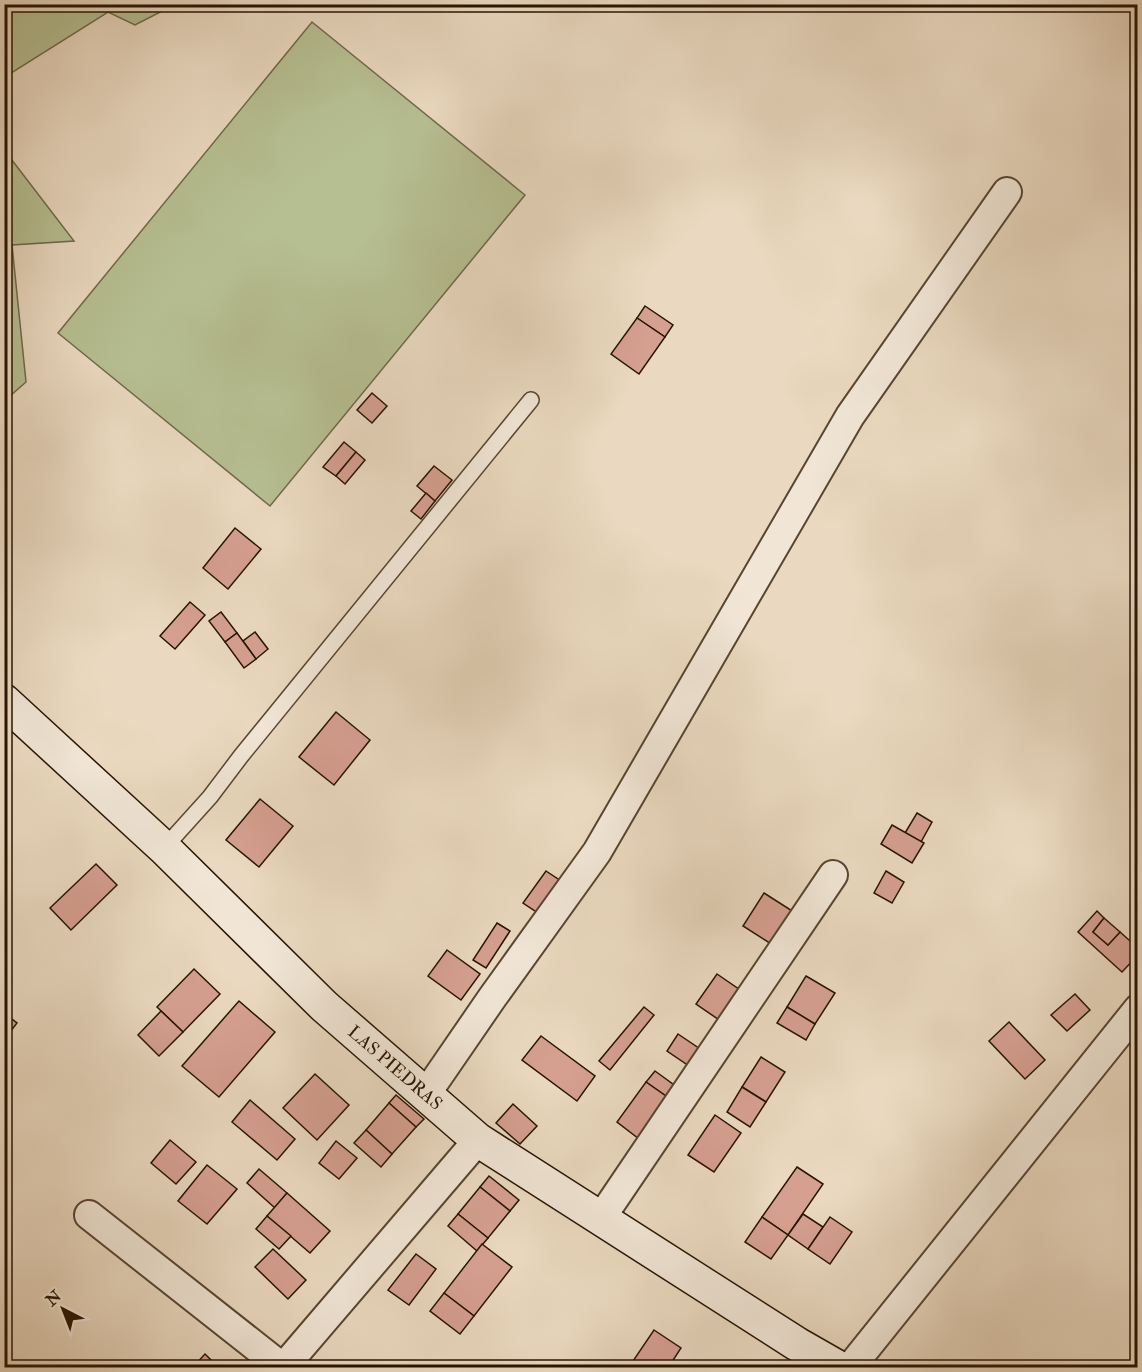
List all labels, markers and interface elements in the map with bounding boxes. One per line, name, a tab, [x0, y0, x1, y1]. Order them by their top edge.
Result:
street label: LAS PIEDRAS	[343, 1021, 447, 1115]
north arrow	[33, 1279, 93, 1339]
text: N	[41, 1286, 66, 1311]

